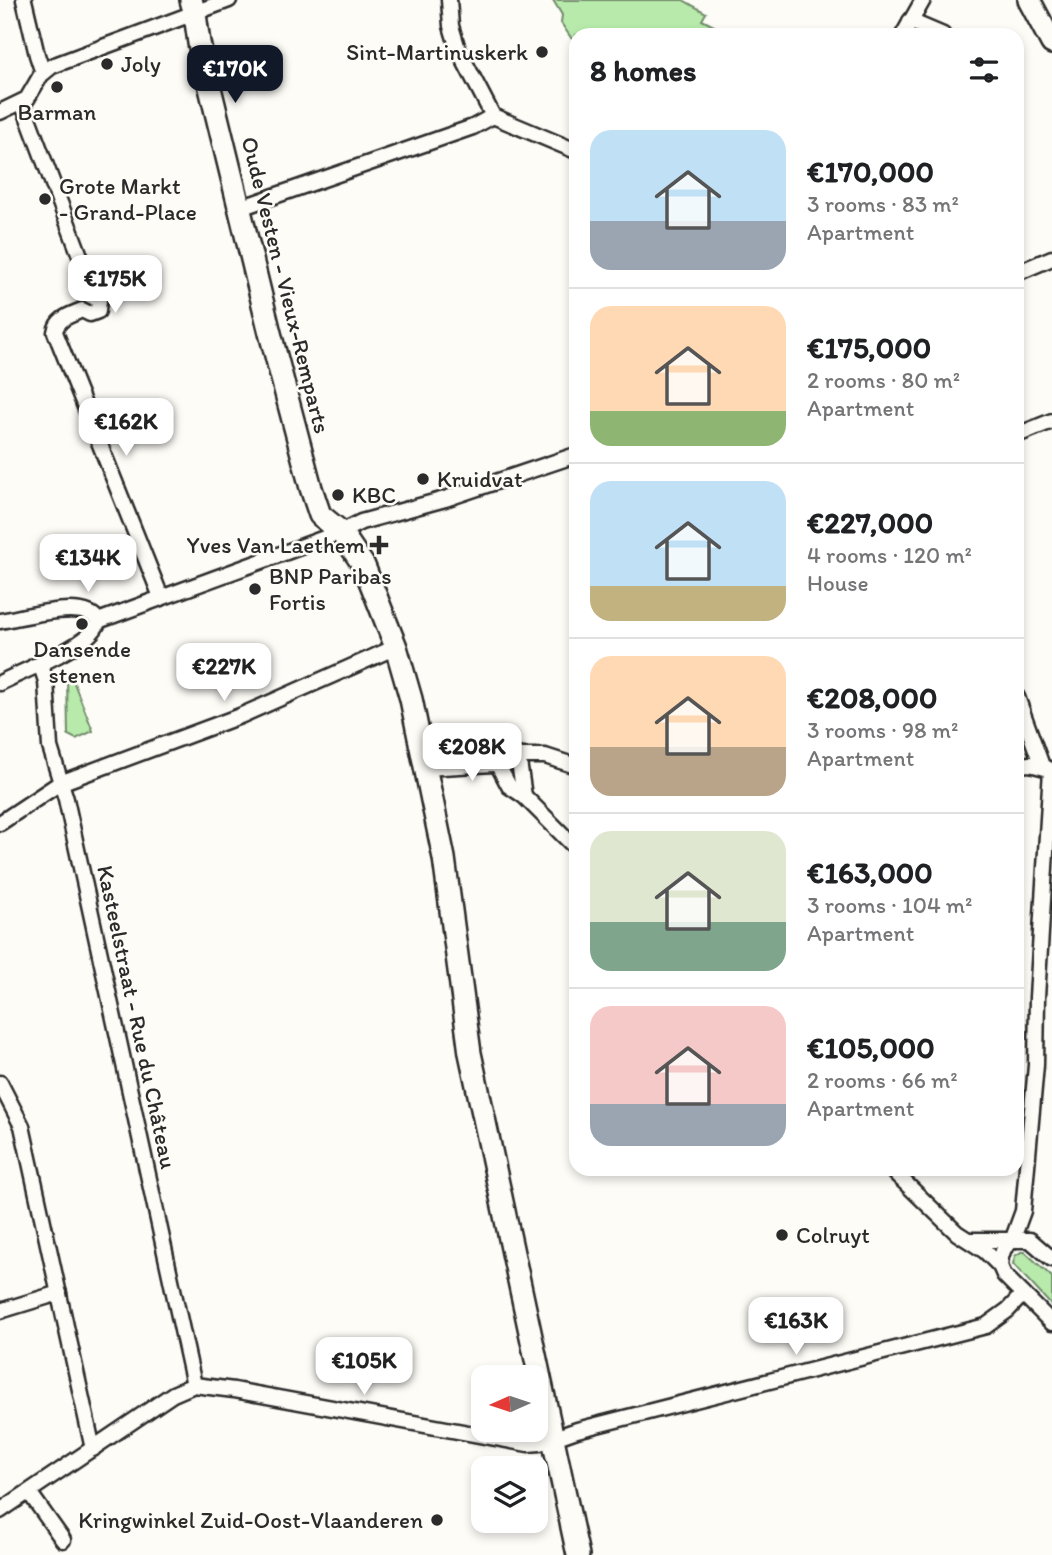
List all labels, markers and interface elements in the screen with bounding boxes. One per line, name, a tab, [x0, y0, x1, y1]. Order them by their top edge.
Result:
place label: Sint-Martinuskerk	[346, 38, 528, 66]
marker: Sint-Martinuskerk	[534, 44, 550, 60]
pin: €170K	[186, 46, 284, 105]
place label: Joly	[121, 50, 161, 78]
icon: filters	[965, 51, 1003, 89]
text: 8 homes	[590, 52, 697, 89]
text: €170K	[203, 54, 267, 82]
marker: Joly	[99, 56, 115, 72]
marker: Barman	[49, 79, 65, 95]
place label: Barman	[18, 98, 96, 126]
street label: Oude Vesten - Vieux-Remparts	[236, 134, 336, 436]
text: €170,000	[807, 153, 934, 190]
icon: home	[646, 158, 730, 242]
place label: Grote Markt - Grand-Place	[59, 172, 197, 226]
text: 3 rooms · 83 m²	[807, 190, 959, 218]
marker: Grote Markt - Grand-Place	[37, 191, 53, 207]
text: Apartment	[807, 218, 914, 246]
pin: €175K	[66, 256, 164, 315]
text: €175K	[84, 264, 146, 292]
text: €175,000	[807, 329, 931, 366]
icon: home	[646, 334, 730, 418]
text: 2 rooms · 80 m²	[807, 366, 960, 394]
text: Apartment	[807, 394, 914, 422]
pin: €162K	[77, 398, 175, 458]
text: €162K	[95, 407, 157, 435]
place label: Kruidvat	[437, 465, 523, 493]
marker: Kruidvat	[415, 471, 431, 487]
place label: KBC	[352, 481, 396, 509]
marker: KBC	[330, 487, 346, 503]
text: €227,000	[807, 504, 933, 541]
icon: home	[646, 509, 730, 593]
place label: Yves Van Laethem	[187, 531, 365, 559]
pin: €134K	[39, 534, 137, 594]
marker: Yves Van Laethem	[371, 537, 387, 553]
text: 4 rooms · 120 m²	[807, 541, 972, 569]
text: €134K	[56, 543, 120, 571]
place label: BNP Paribas Fortis	[269, 562, 392, 616]
text: House	[807, 569, 869, 597]
marker: BNP Paribas Fortis	[247, 581, 263, 597]
marker: Dansende stenen	[74, 616, 90, 632]
place label: Dansende stenen	[33, 635, 131, 689]
pin: €227K	[175, 644, 273, 703]
text: €227K	[192, 652, 256, 680]
text: €208,000	[807, 679, 937, 716]
icon: home	[646, 684, 730, 768]
text: 3 rooms · 98 m²	[807, 716, 958, 744]
pin: €208K	[423, 724, 521, 783]
text: €208K	[439, 732, 505, 760]
text: Apartment	[807, 744, 914, 772]
text: €163,000	[807, 854, 933, 891]
icon: home	[646, 859, 730, 943]
street label: Kasteelstraat - Rue du Château	[91, 863, 183, 1172]
text: 3 rooms · 104 m²	[807, 891, 972, 919]
text: Apartment	[807, 919, 914, 947]
text: €105,000	[807, 1029, 935, 1066]
icon: home	[646, 1034, 730, 1118]
text: 2 rooms · 66 m²	[807, 1066, 958, 1094]
text: Apartment	[807, 1094, 914, 1122]
place label: Colruyt	[796, 1221, 870, 1249]
marker: Colruyt	[774, 1227, 790, 1243]
pin: €163K	[747, 1298, 845, 1357]
text: €163K	[764, 1306, 828, 1334]
pin: €105K	[315, 1338, 413, 1397]
text: €105K	[332, 1346, 396, 1374]
north arrow	[471, 1365, 548, 1442]
map controls	[471, 1365, 548, 1533]
button: layers	[471, 1456, 548, 1533]
place label: Kringwinkel Zuid-Oost-Vlaanderen	[78, 1506, 423, 1534]
marker: Kringwinkel Zuid-Oost-Vlaanderen	[429, 1512, 445, 1528]

